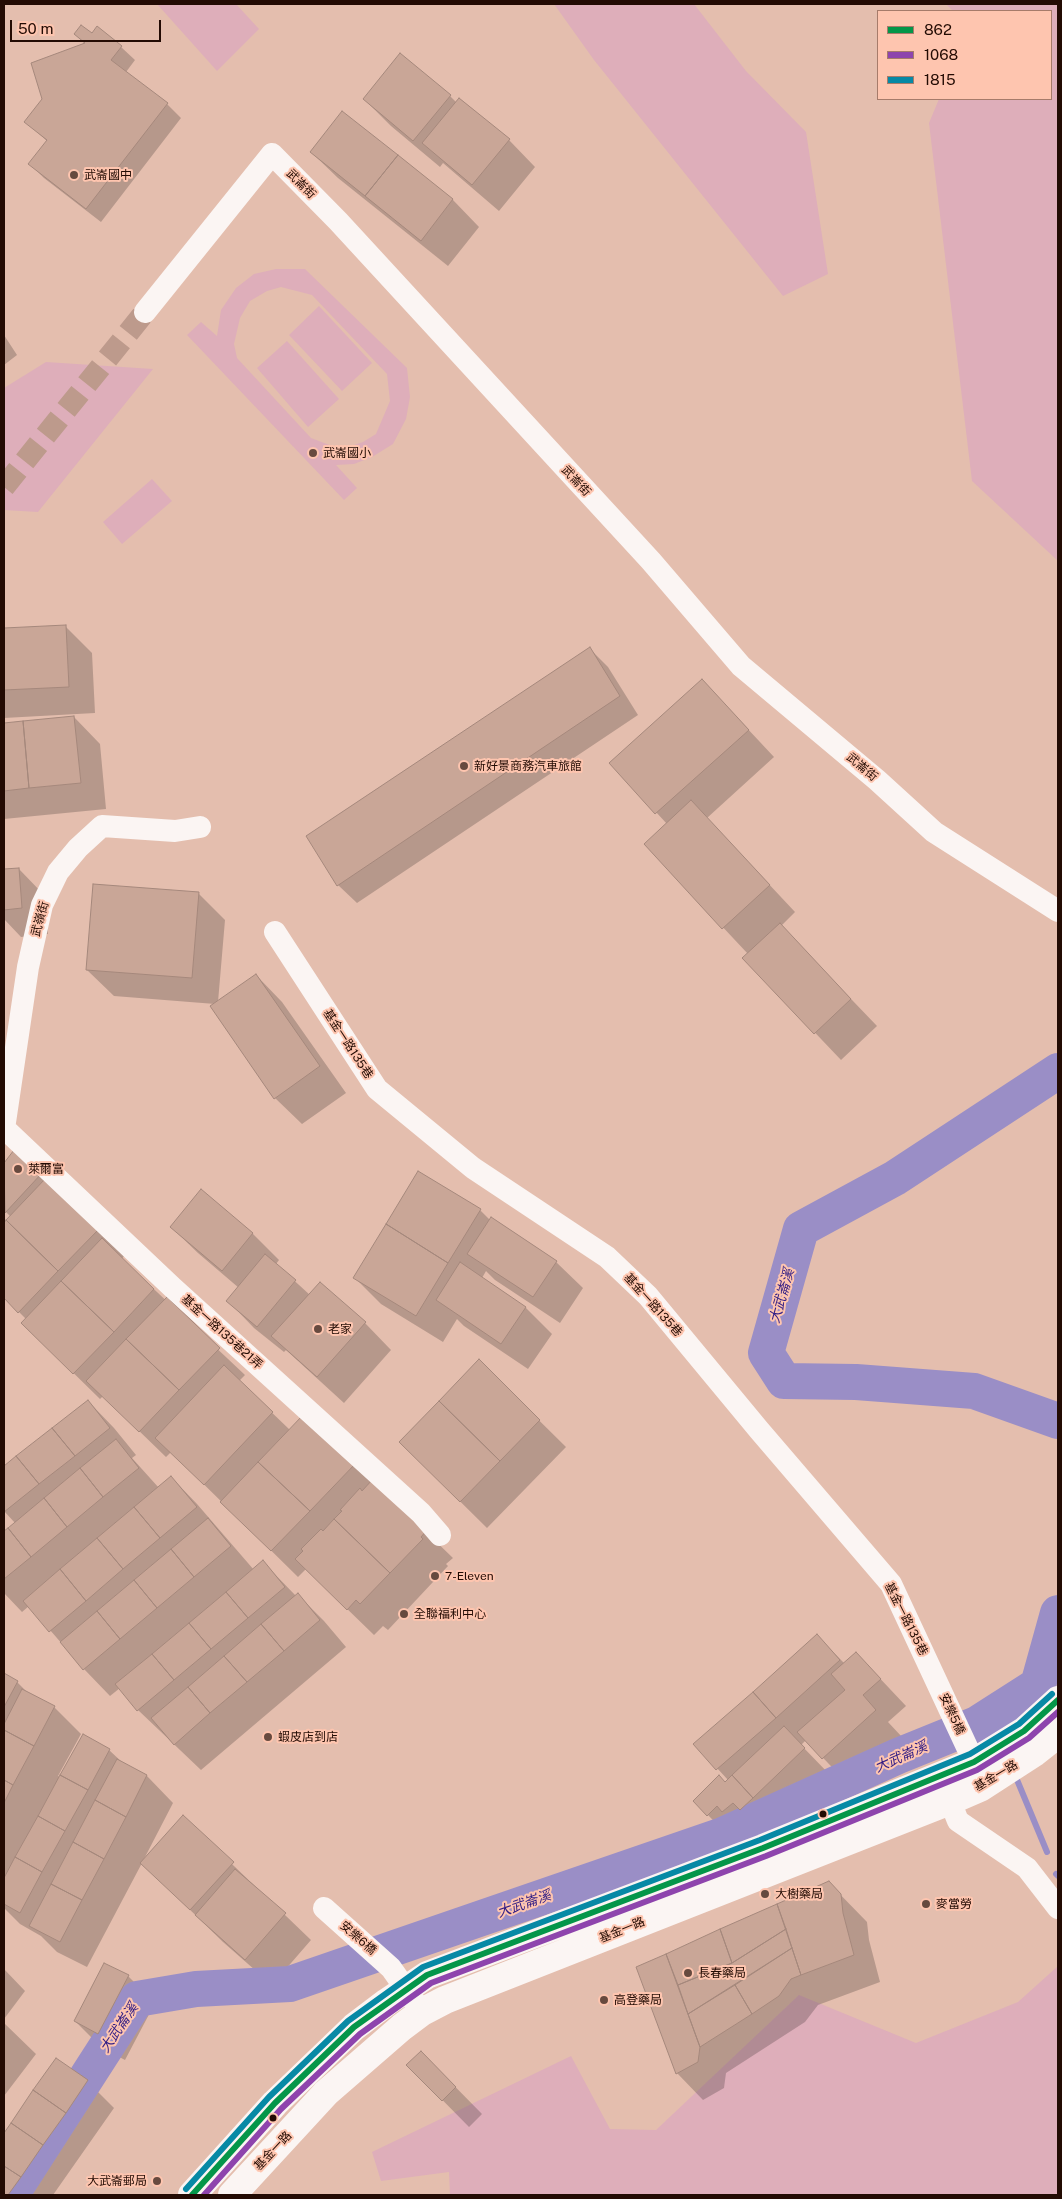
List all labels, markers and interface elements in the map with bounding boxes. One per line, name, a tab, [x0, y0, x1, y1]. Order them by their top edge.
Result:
scale bar	[12, 10, 164, 42]
legend	[877, 10, 1052, 100]
text: 50 m	[18, 20, 53, 37]
text: 862	[924, 21, 952, 38]
text: 1068	[924, 46, 958, 63]
text: 1815	[924, 71, 956, 88]
street label: 武崙街	[283, 166, 319, 202]
place label: 武崙國中	[84, 168, 132, 182]
marker: 武崙國中	[68, 169, 80, 181]
place label: 武崙國小	[323, 446, 371, 460]
marker: 武崙國小	[307, 447, 319, 459]
street label: 武崙街	[558, 463, 594, 499]
street label: 武崙街	[844, 750, 880, 784]
place label: 新好景商務汽車旅館	[474, 759, 582, 773]
marker: 新好景商務汽車旅館	[458, 760, 470, 772]
street label: 武嶺街	[28, 900, 52, 938]
street label: 基金一路135巷	[320, 1006, 376, 1082]
place label: 萊爾富	[28, 1162, 64, 1176]
marker: 萊爾富	[12, 1163, 24, 1175]
water label: 大武崙溪	[766, 1267, 798, 1325]
street label: 基金一路135巷	[621, 1270, 685, 1340]
street label: 基金一路135巷21弄	[178, 1292, 266, 1372]
place label: 老家	[328, 1322, 352, 1336]
marker: 老家	[312, 1323, 324, 1335]
place label: 7-Eleven	[445, 1569, 494, 1583]
marker: 7-Eleven	[429, 1570, 441, 1582]
street label: 基金一路135巷	[881, 1580, 931, 1658]
place label: 全聯福利中心	[414, 1607, 486, 1621]
marker: 全聯福利中心	[398, 1608, 410, 1620]
street label: 安樂5橋	[936, 1691, 968, 1737]
place label: 蝦皮店到店	[278, 1730, 338, 1744]
marker: 蝦皮店到店	[262, 1731, 274, 1743]
water label: 大武崙溪	[872, 1738, 930, 1776]
street label: 基金一路	[972, 1757, 1020, 1795]
unlabelled marker	[818, 1809, 828, 1819]
water label: 大武崙溪	[495, 1887, 553, 1921]
place label: 大樹藥局	[775, 1887, 823, 1901]
marker: 大樹藥局	[759, 1888, 771, 1900]
place label: 麥當勞	[936, 1897, 972, 1911]
marker: 麥當勞	[920, 1898, 932, 1910]
street label: 基金一路	[597, 1914, 647, 1946]
street label: 安樂6橋	[337, 1918, 379, 1958]
place label: 長春藥局	[698, 1966, 746, 1980]
marker: 長春藥局	[682, 1967, 694, 1979]
place label: 高登藥局	[614, 1993, 662, 2007]
marker: 高登藥局	[598, 1994, 610, 2006]
water label: 大武崙溪	[96, 2000, 142, 2056]
unlabelled marker	[268, 2113, 278, 2123]
street label: 基金一路	[251, 2129, 295, 2173]
place label: 大武崙郵局	[87, 2174, 147, 2188]
marker: 大武崙郵局	[151, 2175, 163, 2187]

